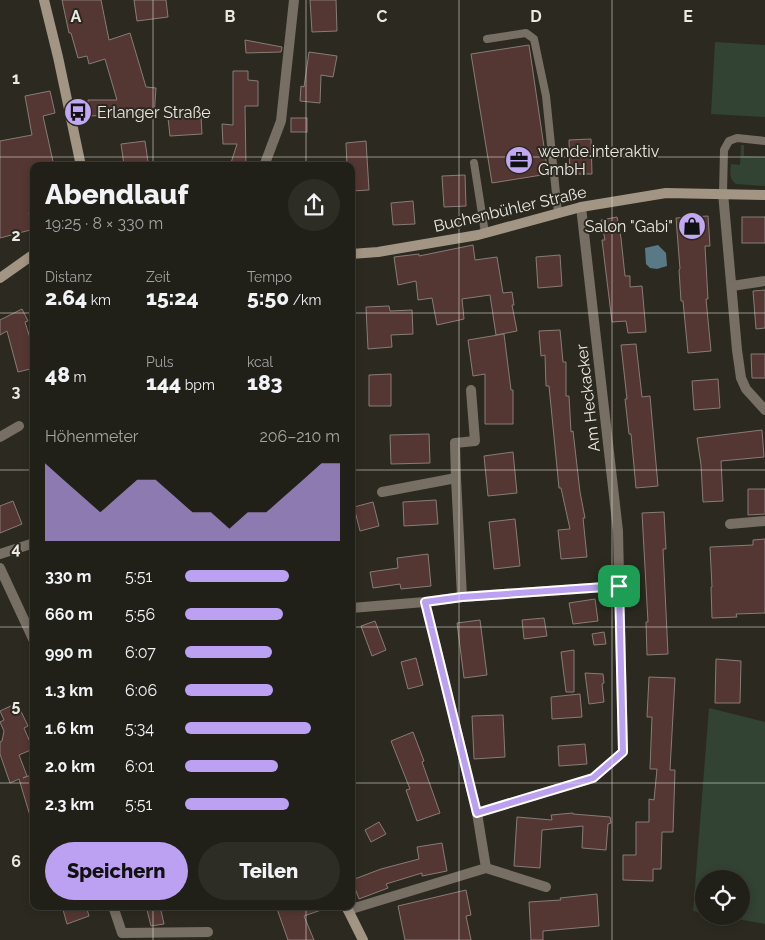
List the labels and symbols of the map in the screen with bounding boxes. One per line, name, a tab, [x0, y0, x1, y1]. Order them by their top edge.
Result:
text: A	[71, 7, 82, 26]
text: B	[225, 7, 236, 26]
text: C	[377, 7, 388, 26]
text: D	[530, 7, 542, 26]
text: E	[683, 7, 693, 26]
text: 1	[12, 69, 20, 88]
bus stop icon: Erlanger Straße	[63, 97, 93, 127]
place label: Erlanger Straße	[97, 103, 211, 122]
place label: wende.interaktiv GmbH	[538, 142, 660, 179]
office icon: wende.interaktiv GmbH	[504, 145, 534, 175]
street label: Buchenbühler Straße	[432, 182, 588, 236]
shop icon: Salon "Gabi"	[677, 211, 707, 241]
place label: Salon "Gabi"	[585, 217, 673, 236]
text: 2	[11, 226, 21, 245]
street label: Am Heckacker	[572, 343, 604, 453]
text: 3	[12, 382, 21, 401]
text: 4	[11, 539, 21, 558]
pin	[598, 565, 640, 607]
text: 5	[12, 696, 21, 715]
text: 6	[11, 852, 21, 871]

